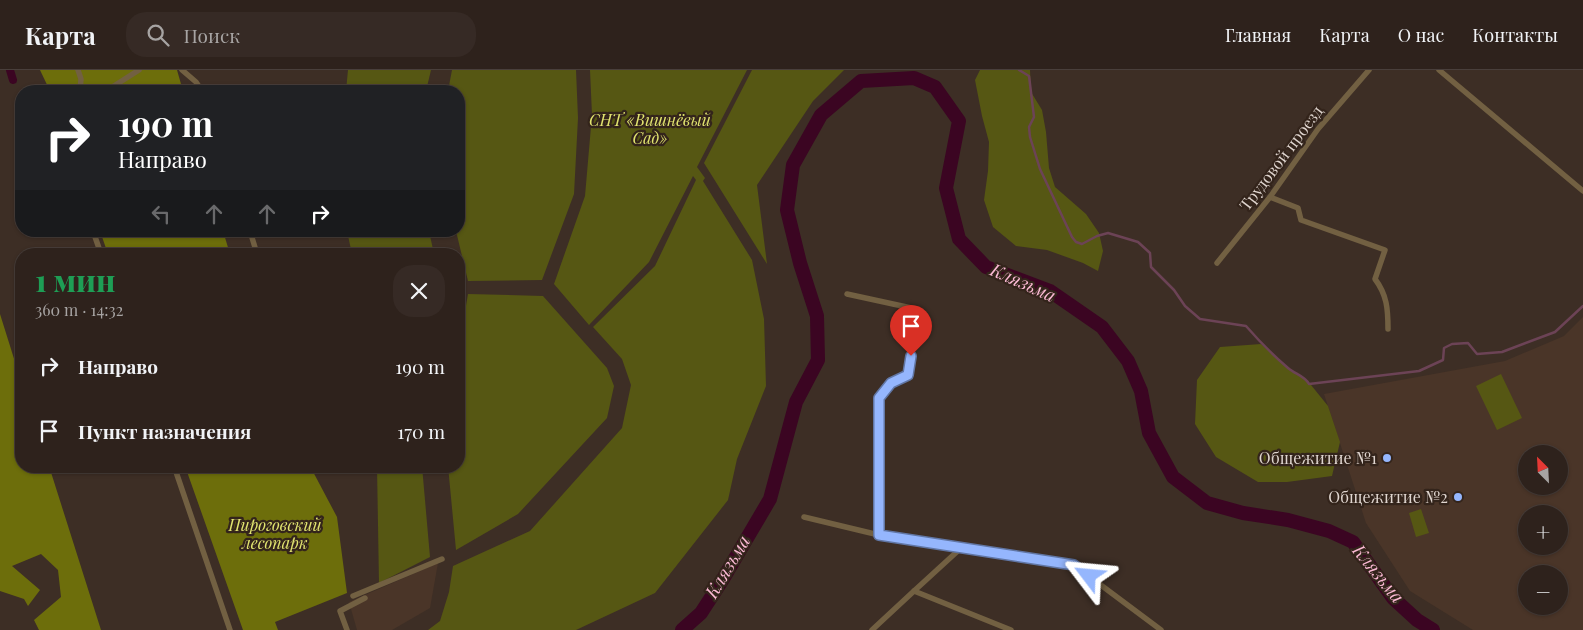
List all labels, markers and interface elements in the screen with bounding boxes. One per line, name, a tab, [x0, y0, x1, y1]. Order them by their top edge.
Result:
search box	[126, 12, 476, 57]
text: Карта	[25, 19, 96, 51]
icon: search	[144, 21, 172, 49]
text: Поиск	[184, 22, 240, 48]
text: Главная	[1225, 23, 1291, 47]
text: Карта	[1319, 23, 1370, 47]
text: О нас	[1398, 23, 1444, 47]
text: Контакты	[1472, 23, 1558, 47]
text: 190 m	[118, 99, 213, 146]
street label: Трудовой проезд	[1234, 100, 1327, 215]
icon: right	[35, 105, 100, 170]
park label: СНТ «Вишнёвый Сад»	[589, 109, 712, 148]
text: Направо	[118, 144, 207, 174]
icon: left	[147, 200, 175, 228]
icon: ahead	[200, 200, 228, 228]
icon: ahead	[253, 200, 281, 228]
icon: right	[306, 200, 334, 228]
water label: Клязьма	[986, 257, 1060, 307]
text: 1 мин	[35, 260, 115, 300]
button: close	[393, 265, 445, 317]
text: 360 m · 14:32	[35, 299, 123, 320]
pin	[890, 305, 932, 356]
icon: arrive	[897, 312, 925, 340]
icon: right	[35, 352, 63, 380]
text: Направо	[78, 353, 158, 379]
text: 190 m	[395, 353, 445, 379]
icon: arrive	[35, 417, 63, 445]
text: Пункт назначения	[78, 418, 251, 444]
text: 170 m	[397, 418, 445, 444]
north arrow	[1518, 445, 1568, 495]
map controls	[1518, 445, 1568, 615]
place label: Общежитие №1	[1259, 447, 1377, 468]
marker: Общежитие №1	[1381, 452, 1393, 464]
place label: Общежитие №2	[1328, 486, 1448, 507]
marker: Общежитие №2	[1452, 491, 1464, 503]
button: +	[1518, 505, 1568, 555]
park label: Пироговский лесопарк	[227, 514, 322, 553]
water label: Клязьма	[699, 531, 755, 603]
water label: Клязьма	[1347, 538, 1410, 608]
position arrow	[1062, 549, 1114, 601]
button: −	[1518, 565, 1568, 615]

